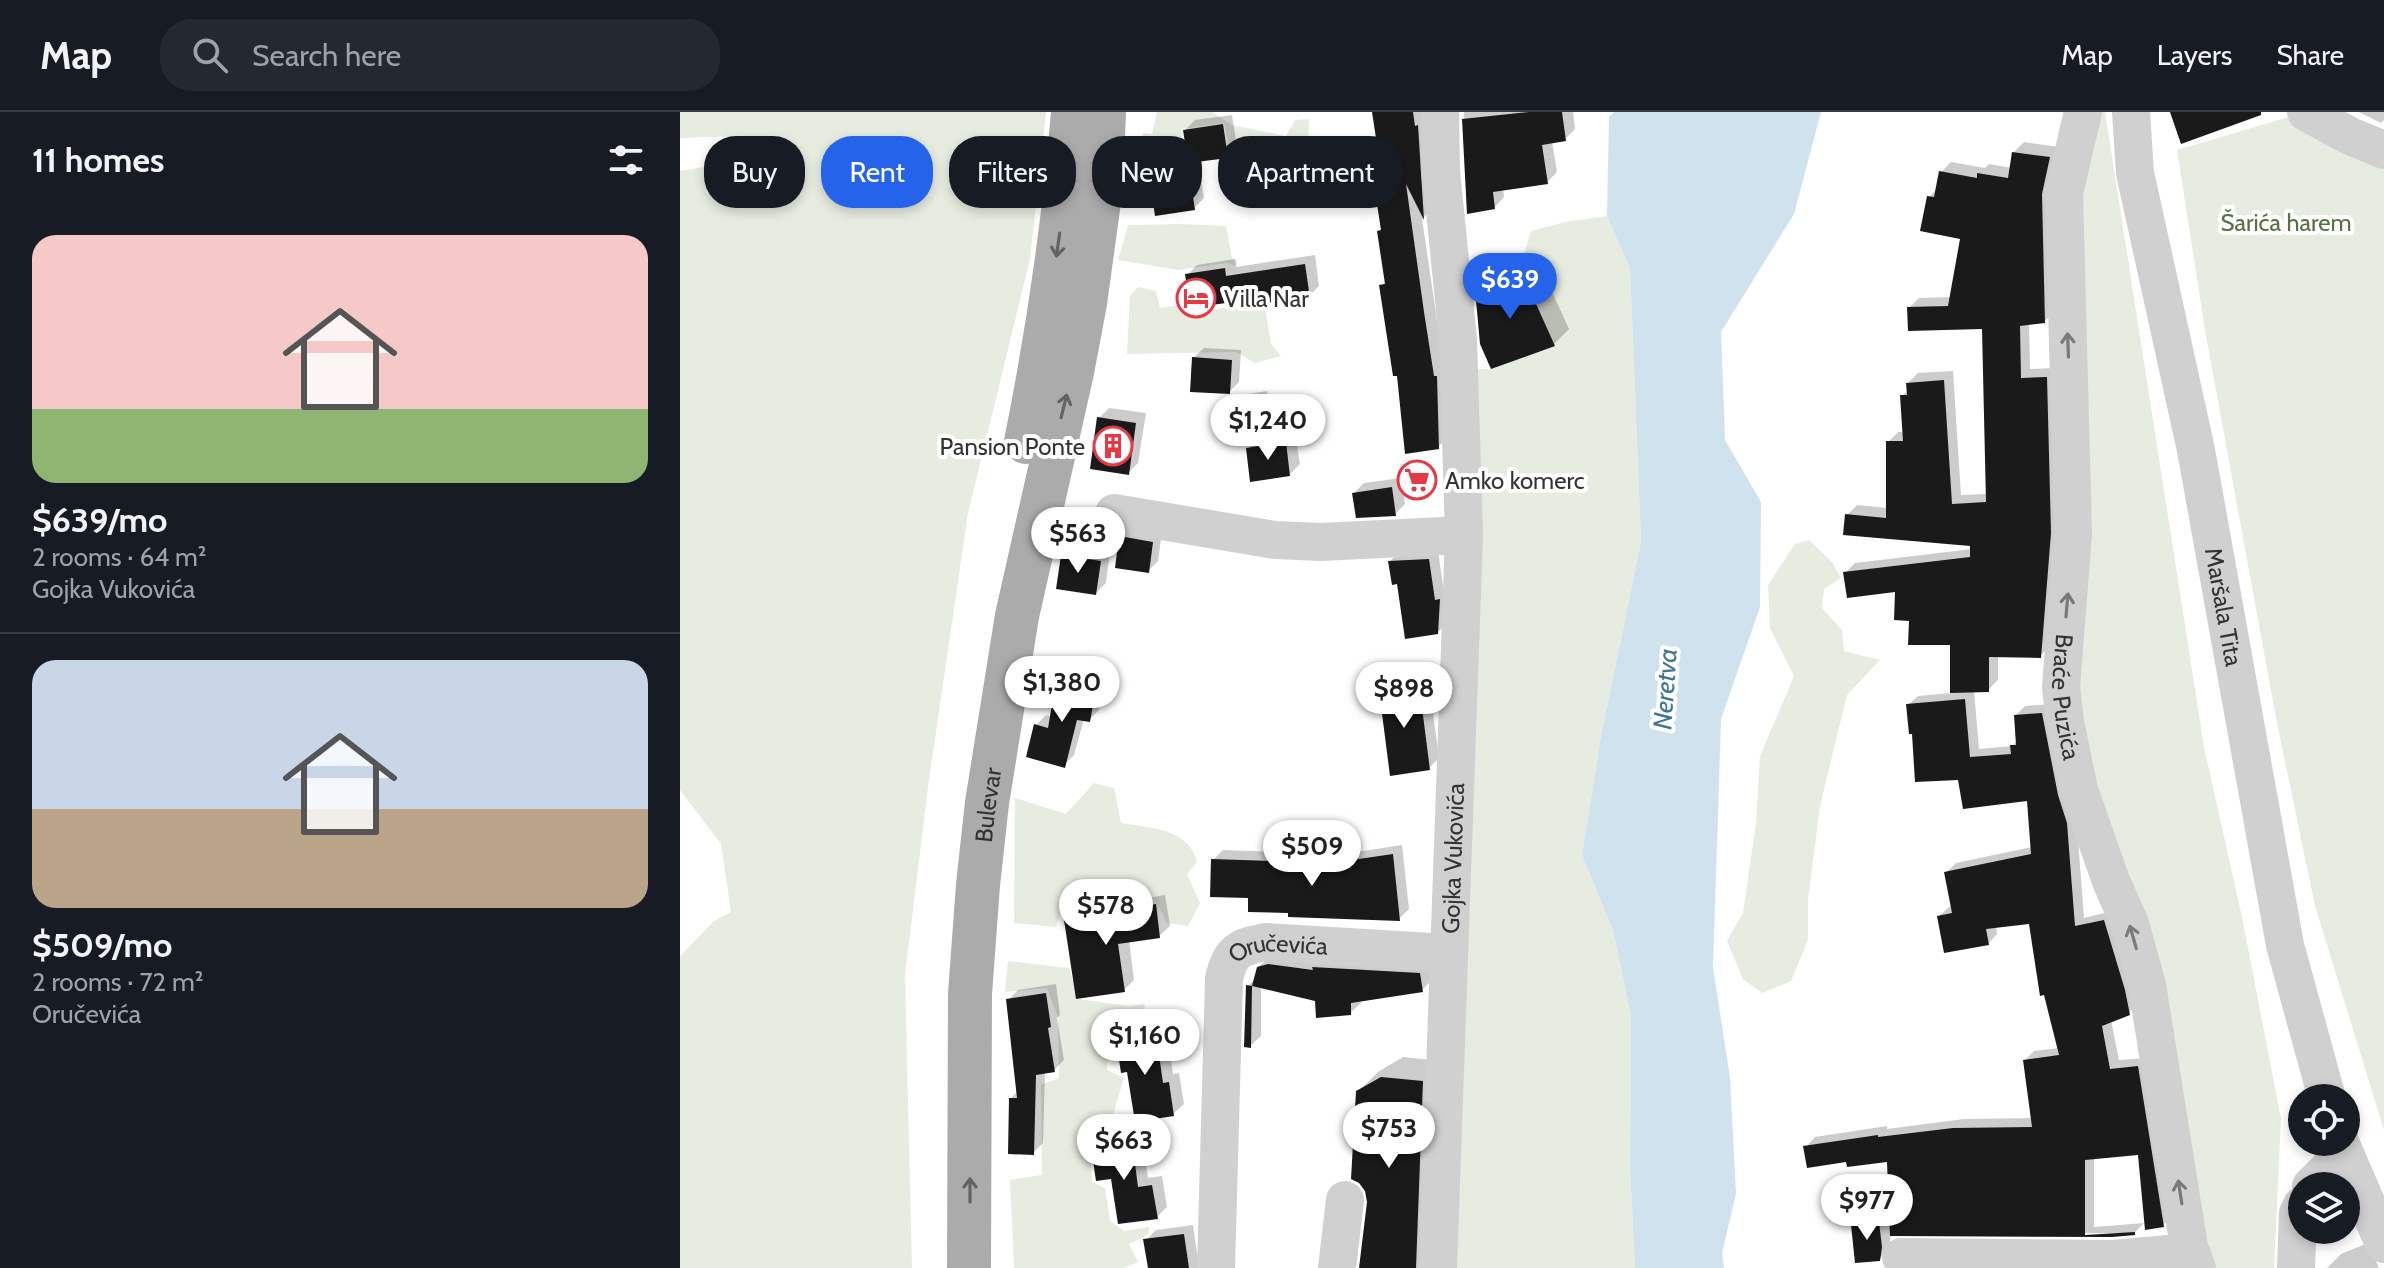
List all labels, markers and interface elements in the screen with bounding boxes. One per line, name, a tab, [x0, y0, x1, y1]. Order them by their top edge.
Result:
search box	[160, 19, 720, 91]
text: Map	[40, 32, 112, 79]
icon: search	[188, 33, 232, 77]
text: Search here	[252, 37, 401, 74]
text: Map	[2061, 38, 2113, 72]
text: Layers	[2157, 38, 2232, 72]
text: Share	[2276, 38, 2344, 72]
chip: Buy	[704, 136, 805, 208]
chip: Rent	[821, 136, 933, 208]
chip: Filters	[949, 136, 1076, 208]
chip: New	[1092, 136, 1202, 208]
chip: Apartment	[1218, 136, 1402, 208]
icon: filters	[604, 138, 648, 182]
text: 11 homes	[32, 139, 164, 181]
park label: Šarića harem	[2220, 208, 2352, 237]
one-way arrow	[1050, 232, 1065, 257]
pin: $639	[1463, 253, 1557, 321]
text: $639	[1481, 263, 1539, 295]
hotel icon: Villa Nar	[1175, 277, 1217, 319]
place label: Villa Nar	[1224, 284, 1309, 313]
icon: home	[268, 287, 412, 431]
one-way arrow	[2061, 332, 2076, 359]
one-way arrow	[1057, 394, 1072, 420]
pin: $1,240	[1203, 394, 1333, 462]
text: $1,240	[1229, 404, 1307, 436]
building icon: Pansion Ponte	[1092, 425, 1134, 467]
place label: Pansion Ponte	[940, 432, 1085, 461]
supermarket icon: Amko komerc	[1396, 459, 1438, 501]
place label: Amko komerc	[1445, 466, 1585, 495]
text: $639/mo	[32, 499, 168, 541]
pin: $563	[1031, 507, 1125, 575]
text: $563	[1049, 517, 1107, 549]
text: 2 rooms · 64 m²	[32, 541, 207, 573]
street label: Maršala Tita	[2199, 545, 2249, 669]
text: Gojka Vukovića	[32, 573, 195, 605]
one-way arrow	[2060, 592, 2075, 618]
street label: Braće Puzića	[2046, 633, 2087, 763]
water label: Neretva	[1646, 647, 1684, 731]
pin: $1,380	[997, 656, 1127, 724]
pin: $898	[1357, 662, 1451, 730]
text: $1,380	[1023, 666, 1101, 698]
text: $898	[1373, 672, 1435, 704]
icon: home	[268, 712, 412, 856]
street label: Bulevar	[968, 765, 1007, 844]
street label: Gojka Vukovića	[1435, 782, 1470, 934]
pin: $509	[1265, 820, 1359, 888]
text: $509	[1281, 830, 1343, 862]
pin: $578	[1059, 879, 1153, 947]
text: $578	[1077, 889, 1135, 921]
text: $509/mo	[32, 924, 172, 966]
one-way arrow	[2125, 924, 2140, 950]
street label: Oručevića	[1222, 927, 1329, 968]
text: 2 rooms · 72 m²	[32, 966, 203, 998]
text: Oručevića	[32, 998, 141, 1030]
pin: $1,160	[1080, 1009, 1210, 1077]
text: $1,160	[1109, 1019, 1181, 1051]
map controls	[2288, 1084, 2360, 1244]
button: locate	[2288, 1084, 2360, 1156]
pin: $753	[1342, 1102, 1436, 1170]
text: $753	[1361, 1112, 1417, 1144]
pin: $663	[1077, 1114, 1171, 1182]
text: $663	[1095, 1124, 1153, 1156]
button: layers	[2288, 1172, 2360, 1244]
pin: $977	[1820, 1174, 1914, 1242]
one-way arrow	[962, 1177, 978, 1204]
one-way arrow	[2172, 1180, 2187, 1205]
text: $977	[1839, 1184, 1895, 1216]

